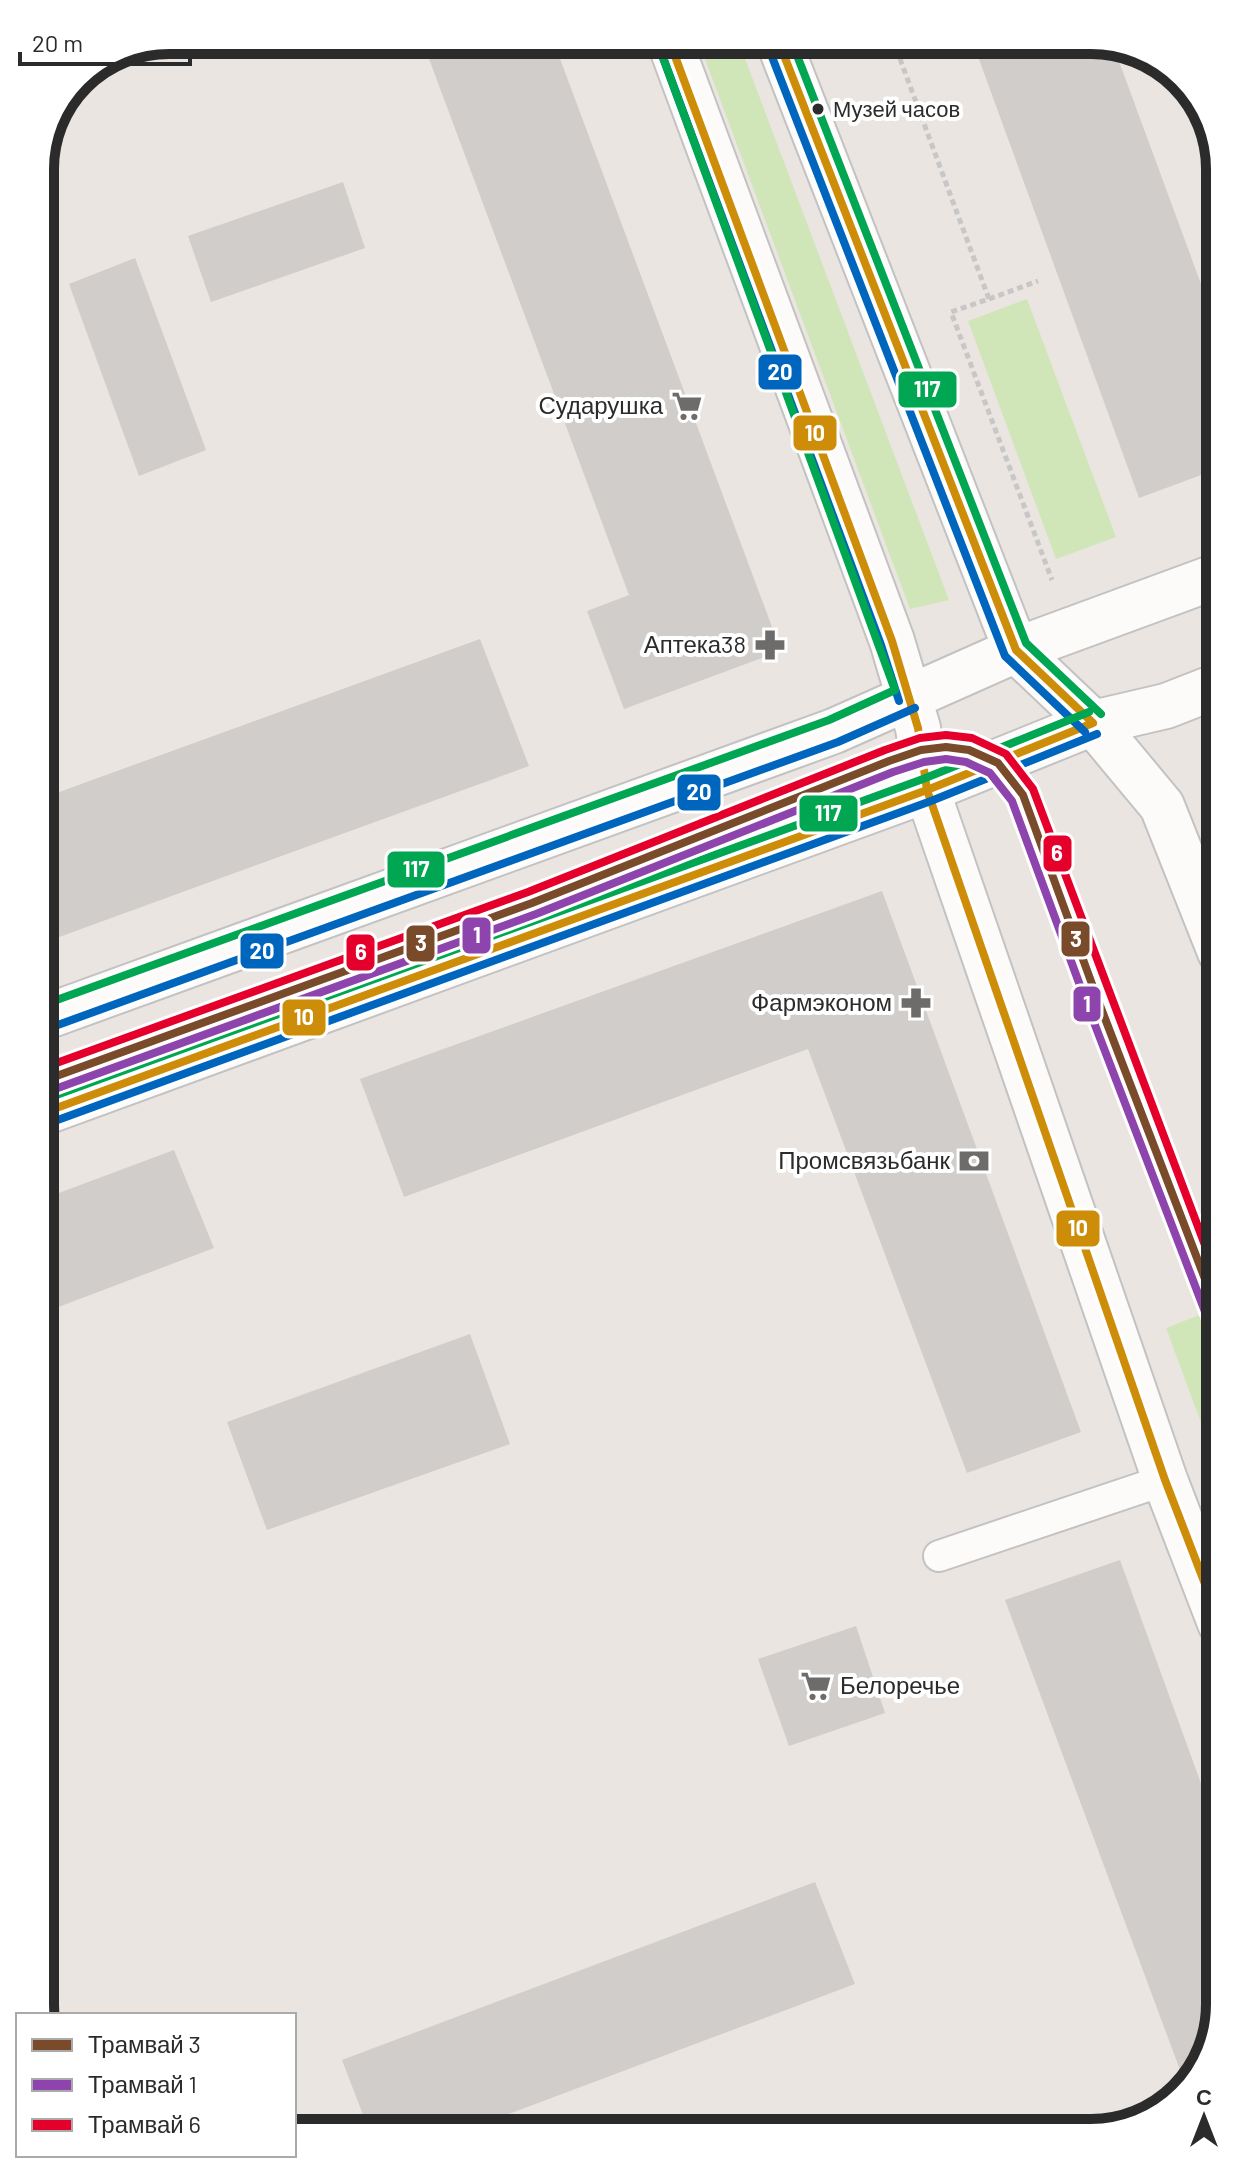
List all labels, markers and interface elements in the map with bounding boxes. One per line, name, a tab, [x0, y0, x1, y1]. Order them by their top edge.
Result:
scale bar	[20, 16, 190, 66]
text: 20 m	[32, 28, 83, 57]
place label: Музей часов	[833, 95, 960, 122]
marker: Музей часов	[810, 101, 826, 117]
line badge: 20	[757, 353, 803, 391]
text: 20	[768, 358, 792, 384]
line badge: 117	[897, 370, 958, 409]
text: 117	[914, 375, 940, 401]
supermarket icon: Сударушка	[670, 389, 704, 423]
place label: Сударушка	[538, 390, 664, 419]
line badge: 10	[792, 414, 838, 452]
text: 10	[805, 419, 825, 445]
pharmacy icon: Аптека38	[753, 628, 787, 662]
place label: Аптека38	[644, 629, 746, 658]
line badge: 20	[676, 773, 722, 812]
text: 20	[687, 778, 711, 804]
line badge: 117	[798, 794, 859, 833]
text: 117	[815, 799, 841, 825]
line badge: 6	[1042, 834, 1073, 873]
text: 6	[1051, 839, 1063, 865]
line badge: 117	[386, 850, 446, 889]
text: 117	[403, 855, 429, 881]
line badge: 1	[461, 916, 492, 955]
line badge: 3	[1060, 920, 1091, 958]
text: 1	[473, 921, 481, 947]
line badge: 3	[405, 924, 436, 963]
text: 3	[1070, 925, 1082, 951]
text: 3	[415, 929, 427, 955]
line badge: 20	[239, 932, 285, 970]
line badge: 6	[345, 933, 376, 972]
text: 20	[250, 937, 274, 963]
text: 6	[355, 938, 367, 964]
line badge: 1	[1072, 985, 1102, 1023]
pharmacy icon: Фармэконом	[899, 986, 933, 1020]
place label: Фармэконом	[751, 987, 892, 1016]
text: 1	[1083, 990, 1091, 1016]
line badge: 10	[281, 998, 327, 1037]
text: 10	[294, 1003, 314, 1029]
bank icon: Промсвязьбанк	[957, 1144, 991, 1178]
place label: Промсвязьбанк	[778, 1145, 950, 1174]
line badge: 10	[1055, 1209, 1101, 1248]
text: 10	[1068, 1214, 1088, 1240]
supermarket icon: Белоречье	[799, 1669, 833, 1703]
place label: Белоречье	[840, 1670, 960, 1699]
legend	[16, 2013, 296, 2157]
text: Трамвай 3	[88, 2029, 201, 2058]
text: Трамвай 1	[88, 2069, 197, 2098]
north arrow	[1164, 2077, 1244, 2157]
text: С	[1196, 2083, 1212, 2109]
text: Трамвай 6	[88, 2109, 201, 2138]

